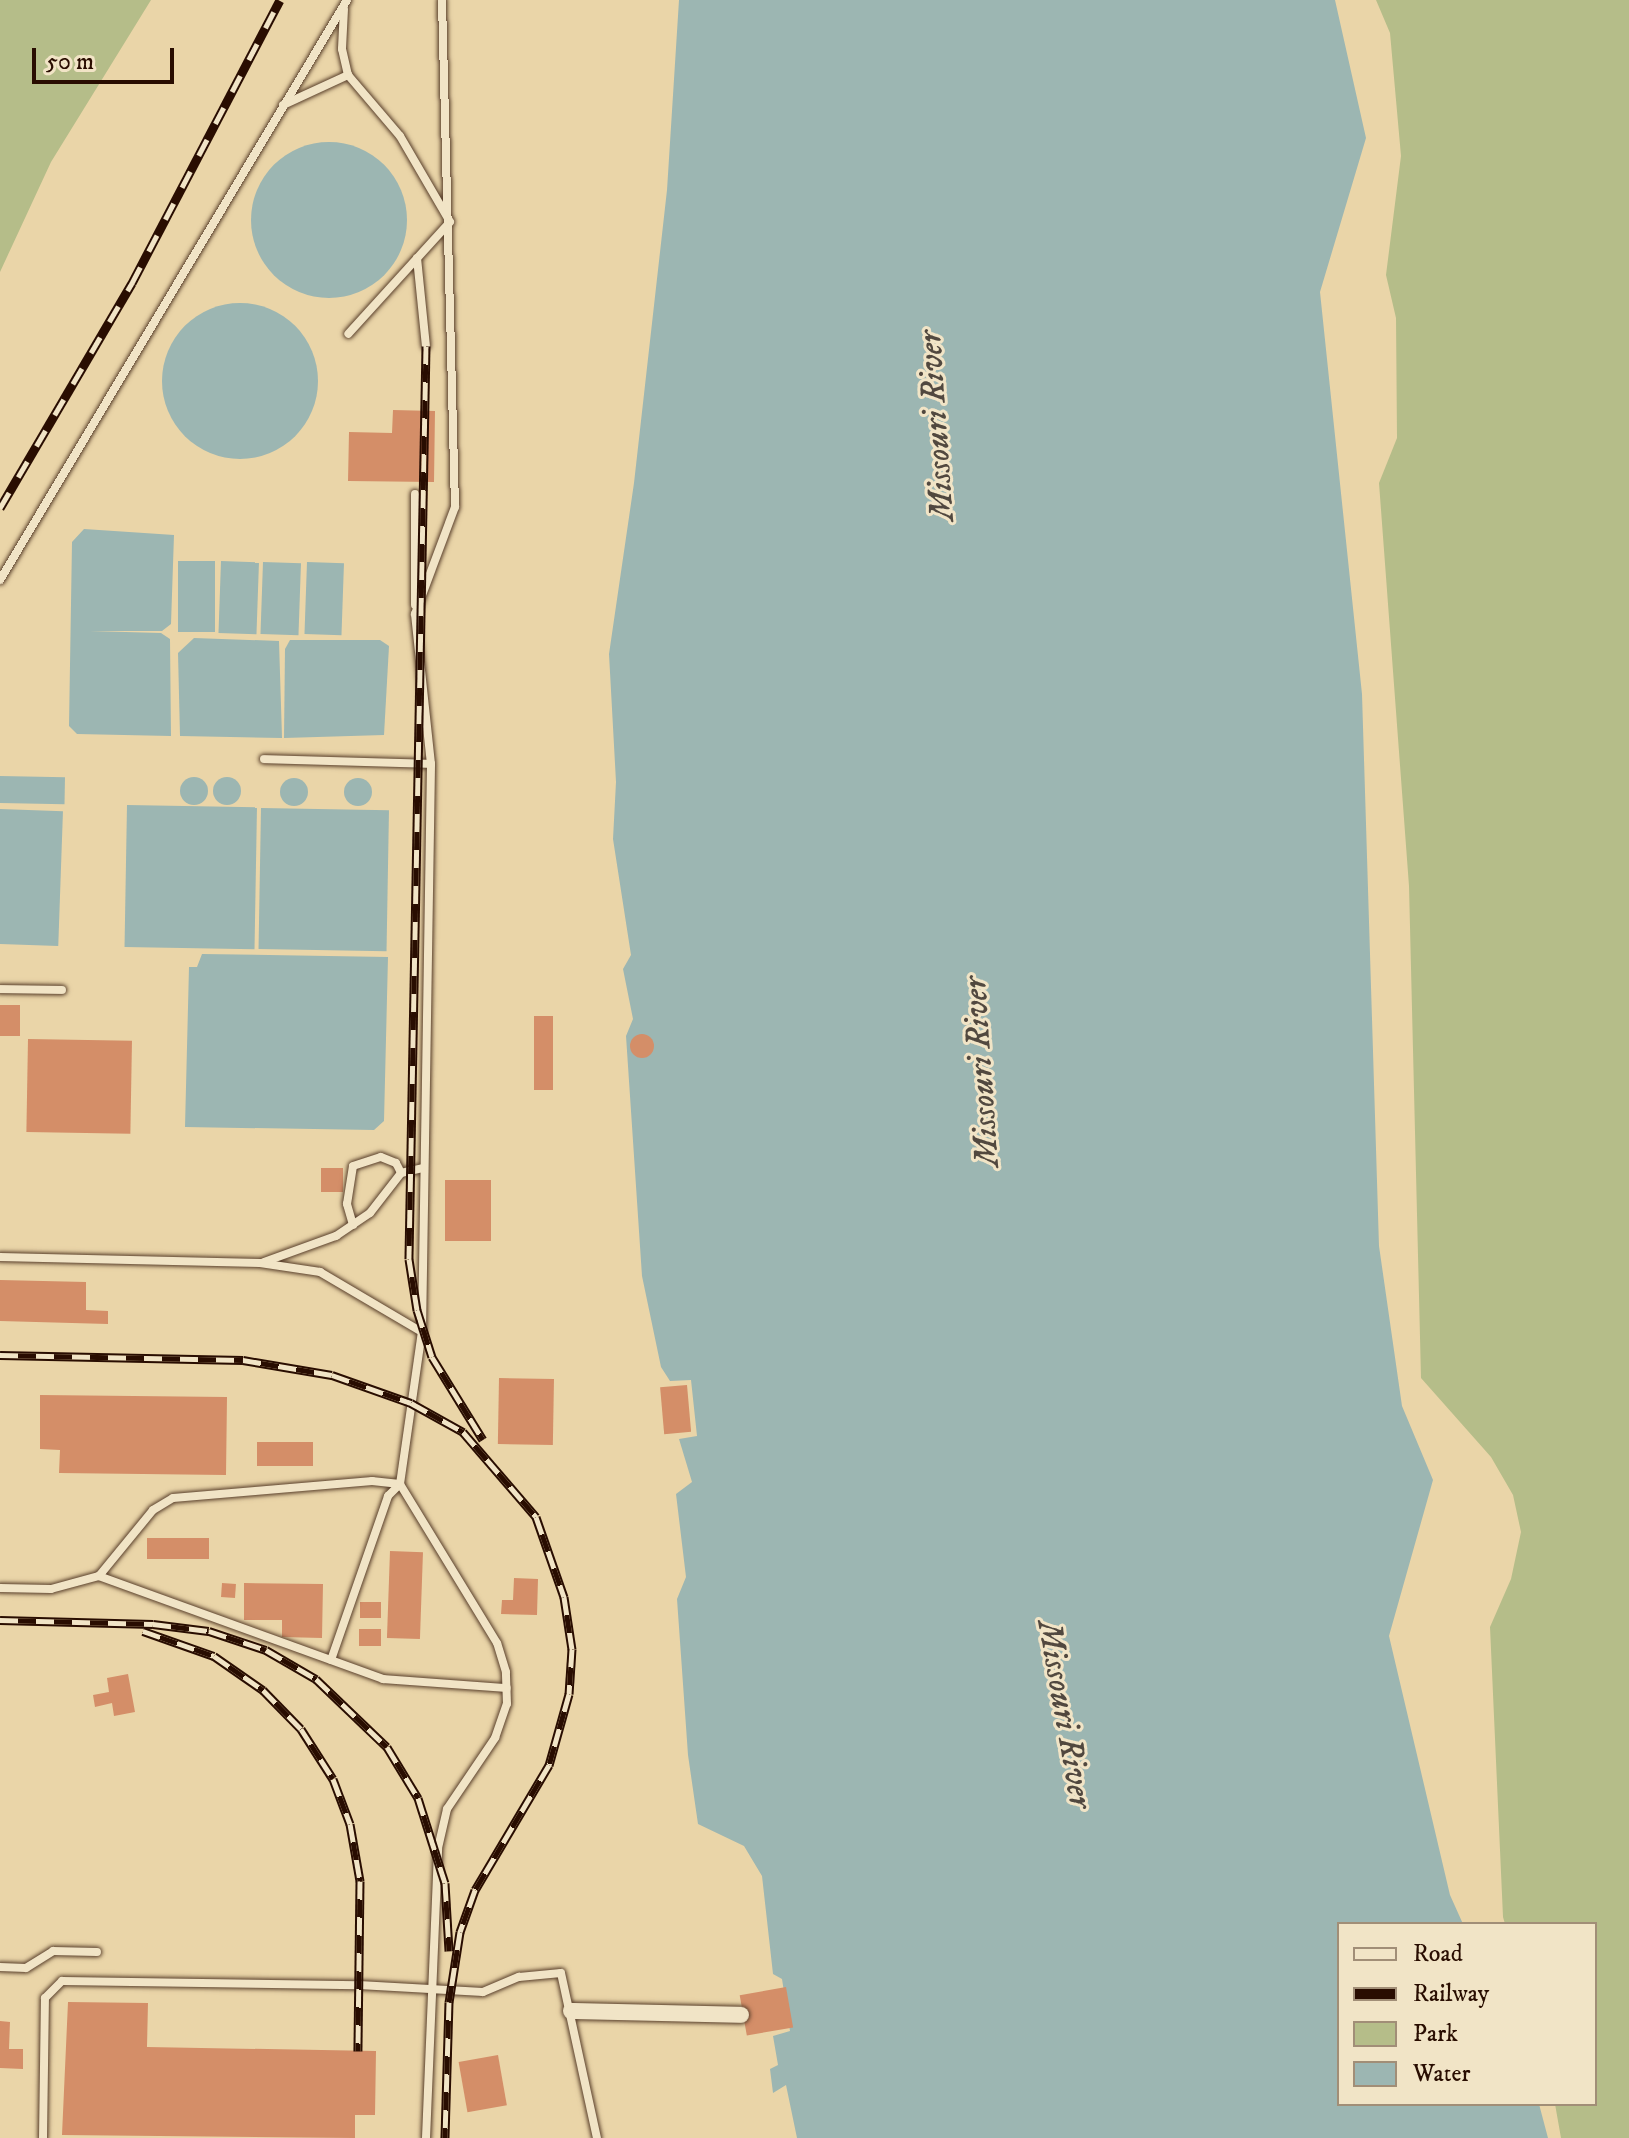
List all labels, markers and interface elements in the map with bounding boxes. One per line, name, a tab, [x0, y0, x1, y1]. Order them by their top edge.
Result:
scale bar	[36, 32, 178, 82]
text: 50 m	[46, 47, 94, 77]
water label: Missouri River	[910, 330, 964, 522]
water label: Missouri River	[955, 976, 1009, 1168]
water label: Missouri River	[1027, 1617, 1101, 1811]
legend	[1337, 1922, 1597, 2106]
text: Road	[1413, 1939, 1463, 1969]
text: Railway	[1413, 1979, 1489, 2009]
text: Park	[1413, 2019, 1458, 2049]
text: Water	[1413, 2059, 1470, 2089]

